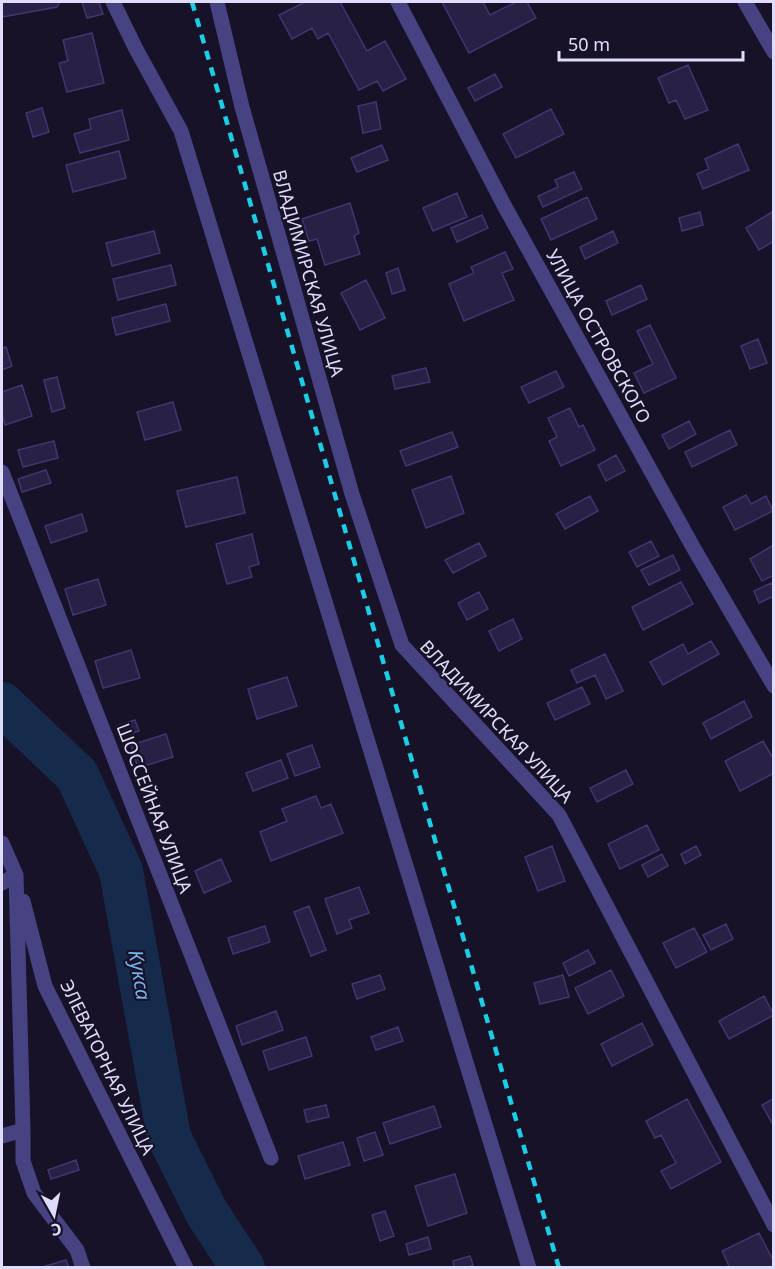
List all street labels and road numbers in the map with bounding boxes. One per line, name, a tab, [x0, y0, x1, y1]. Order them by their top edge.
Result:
street label: ВЛАДИМИРСКАЯ УЛИЦА	[268, 167, 350, 380]
street label: УЛИЦА ОСТРОВСКОГО	[541, 245, 657, 427]
street label: ВЛАДИМИРСКАЯ УЛИЦА	[415, 634, 579, 808]
street label: ШОССЕЙНАЯ УЛИЦА	[112, 720, 199, 897]
street label: ЭЛЕВАТОРНАЯ УЛИЦА	[55, 976, 161, 1159]

